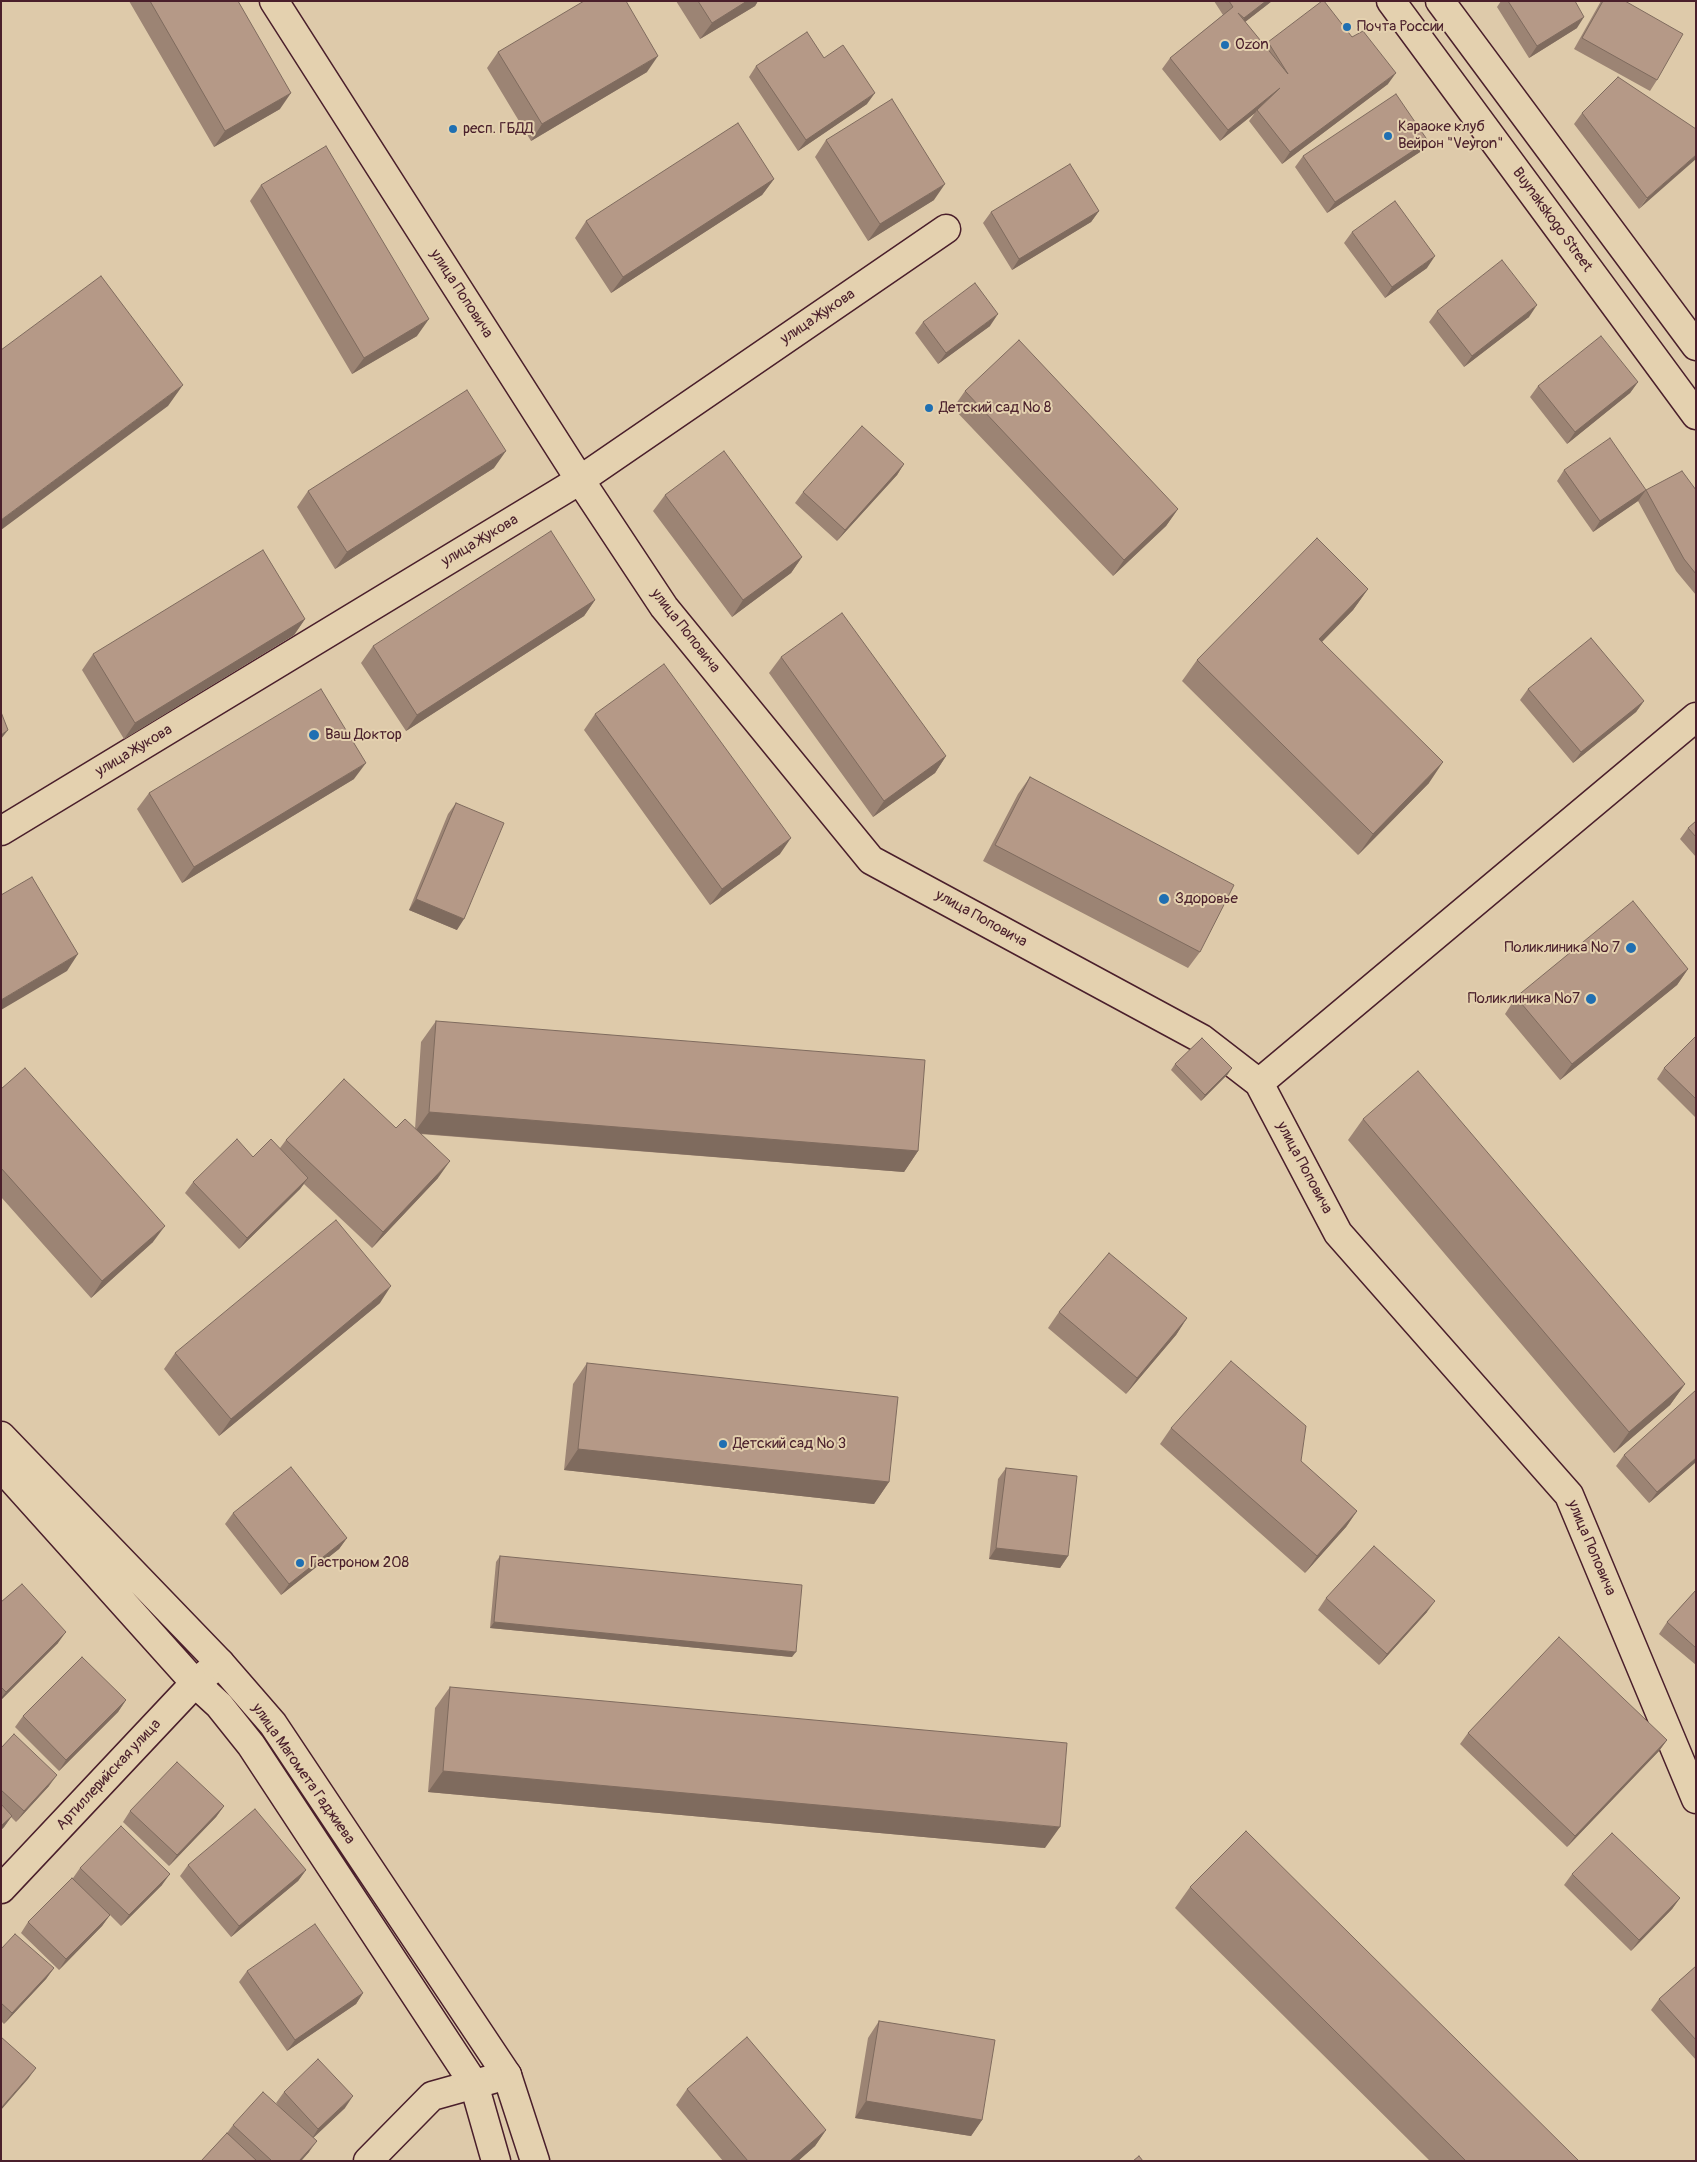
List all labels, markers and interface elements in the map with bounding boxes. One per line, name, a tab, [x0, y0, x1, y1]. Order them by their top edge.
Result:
place label: Почта России	[1357, 18, 1443, 36]
marker: Почта России	[1341, 21, 1353, 33]
place label: Ozon	[1235, 36, 1269, 54]
marker: Ozon	[1219, 39, 1231, 51]
place label: Караоке клуб Вейрон "Veyron"	[1398, 118, 1503, 153]
place label: респ. ГБДД	[463, 120, 533, 138]
marker: респ. ГБДД	[447, 123, 459, 135]
marker: Караоке клуб Вейрон "Veyron"	[1382, 130, 1394, 142]
street label: Buynakskogo Street	[1508, 164, 1596, 276]
street label: улица Поповича	[426, 246, 496, 342]
street label: улица Жукова	[777, 285, 859, 349]
place label: Детский сад № 8	[939, 399, 1051, 417]
marker: Детский сад № 8	[923, 402, 935, 414]
street label: улица Жукова	[438, 511, 522, 571]
street label: улица Поповича	[647, 585, 723, 677]
street label: улица Жукова	[92, 721, 176, 781]
place label: Ваш Доктор	[325, 726, 402, 744]
marker: Ваш Доктор	[307, 728, 321, 742]
street label: улица Поповича	[932, 886, 1030, 952]
place label: Здоровье	[1175, 890, 1238, 908]
marker: Здоровье	[1157, 892, 1171, 906]
place label: Поликлиника № 7	[1505, 939, 1620, 957]
marker: Поликлиника № 7	[1624, 941, 1638, 955]
place label: Поликлиника №7	[1468, 990, 1580, 1008]
marker: Поликлиника №7	[1584, 992, 1598, 1006]
street label: улица Поповича	[1272, 1119, 1336, 1217]
place label: Детский сад № 3	[733, 1435, 846, 1453]
marker: Детский сад № 3	[717, 1438, 729, 1450]
street label: улица Поповича	[1563, 1498, 1619, 1598]
place label: Гастроном 208	[310, 1554, 409, 1572]
marker: Гастроном 208	[294, 1557, 306, 1569]
street label: улица Магомета Гаджиева	[248, 1700, 358, 1848]
street label: Артиллерийская улица	[53, 1716, 165, 1834]

